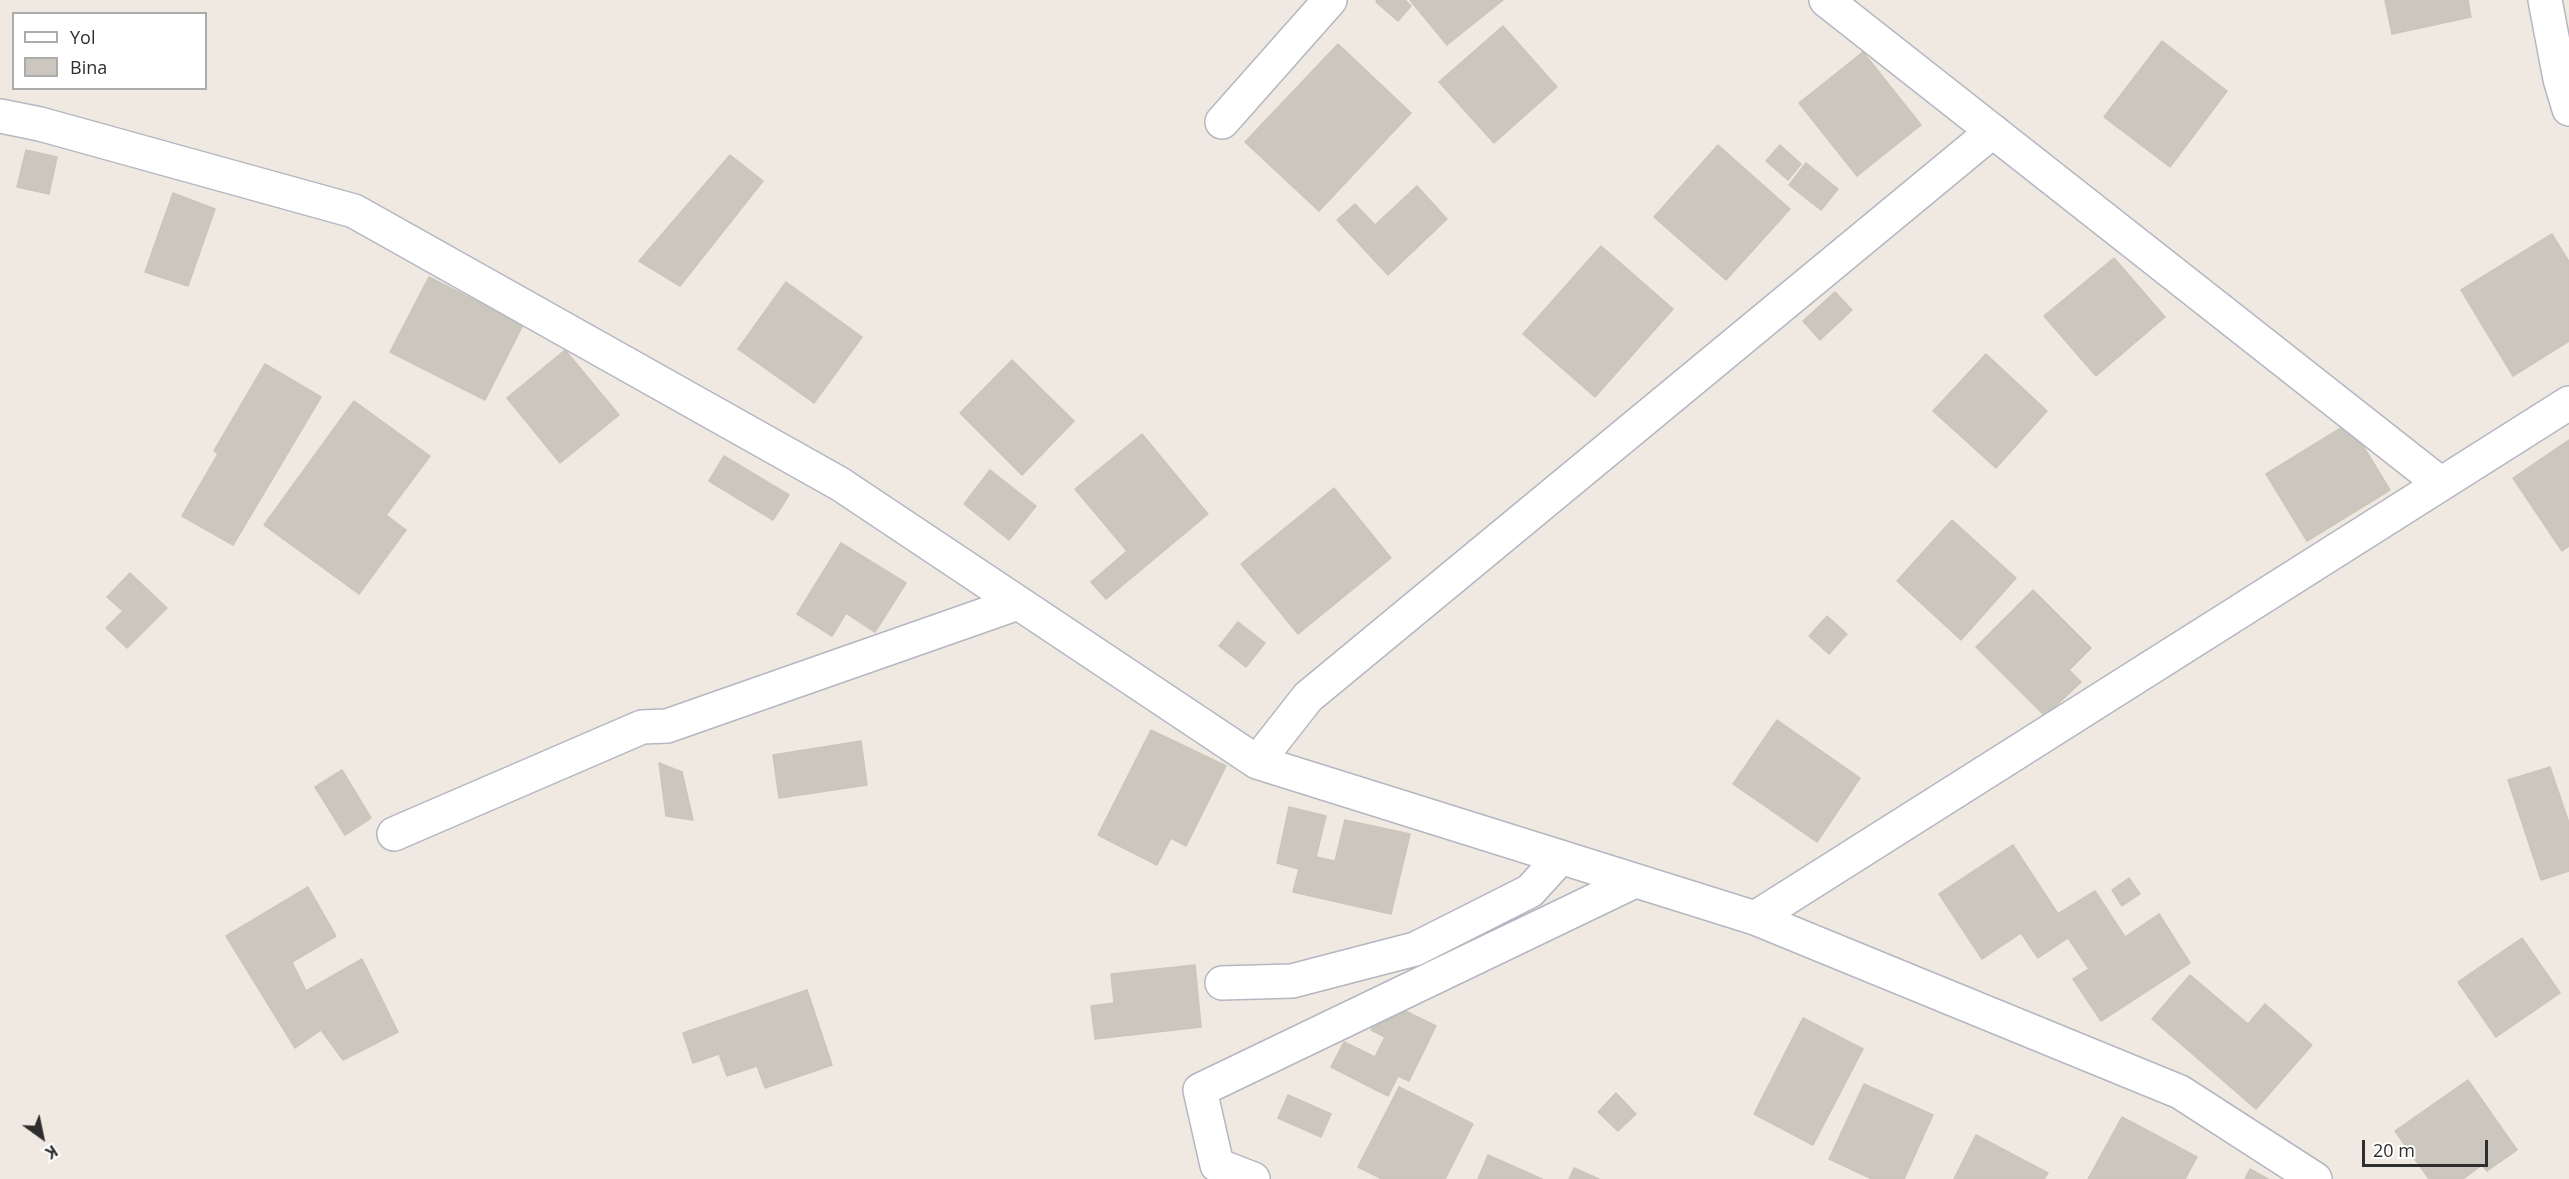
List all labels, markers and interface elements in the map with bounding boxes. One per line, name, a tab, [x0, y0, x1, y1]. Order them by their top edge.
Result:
legend	[12, 12, 207, 90]
text: Yol	[70, 25, 95, 49]
text: Bina	[70, 55, 107, 79]
north arrow	[12, 1107, 72, 1167]
scale bar	[2365, 1128, 2491, 1166]
text: 20 m	[2373, 1138, 2415, 1162]
text: K	[41, 1140, 62, 1164]

